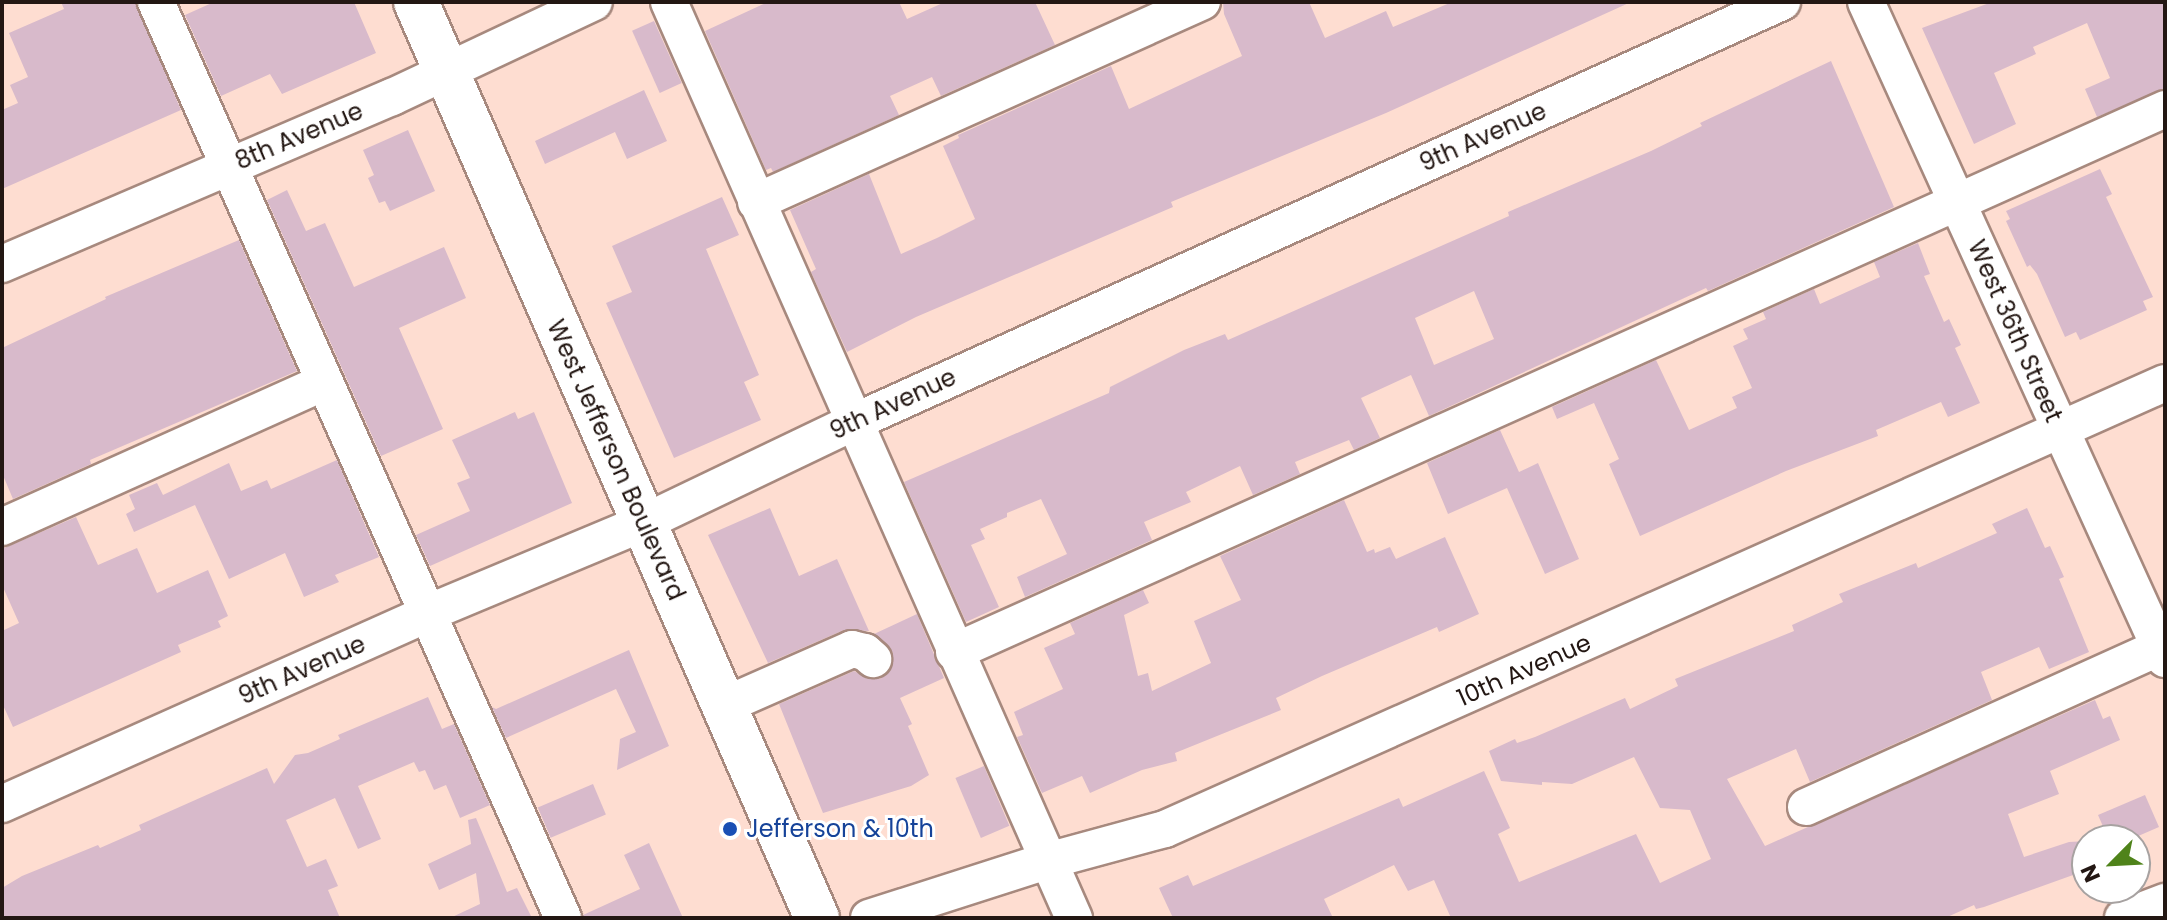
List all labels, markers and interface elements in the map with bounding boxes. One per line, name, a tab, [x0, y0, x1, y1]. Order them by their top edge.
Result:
street label: 8th Avenue	[231, 96, 367, 176]
street label: 9th Avenue	[1415, 96, 1551, 178]
street label: West 36th Street	[1962, 236, 2068, 426]
street label: West Jefferson Boulevard	[541, 315, 691, 605]
street label: 9th Avenue	[825, 362, 961, 446]
street label: 10th Avenue	[1453, 628, 1595, 712]
street label: 9th Avenue	[234, 629, 370, 711]
place label: Jefferson & 10th	[746, 815, 934, 843]
marker: Jefferson & 10th	[721, 820, 739, 838]
north arrow	[2071, 824, 2151, 904]
text: N	[2073, 859, 2108, 887]

